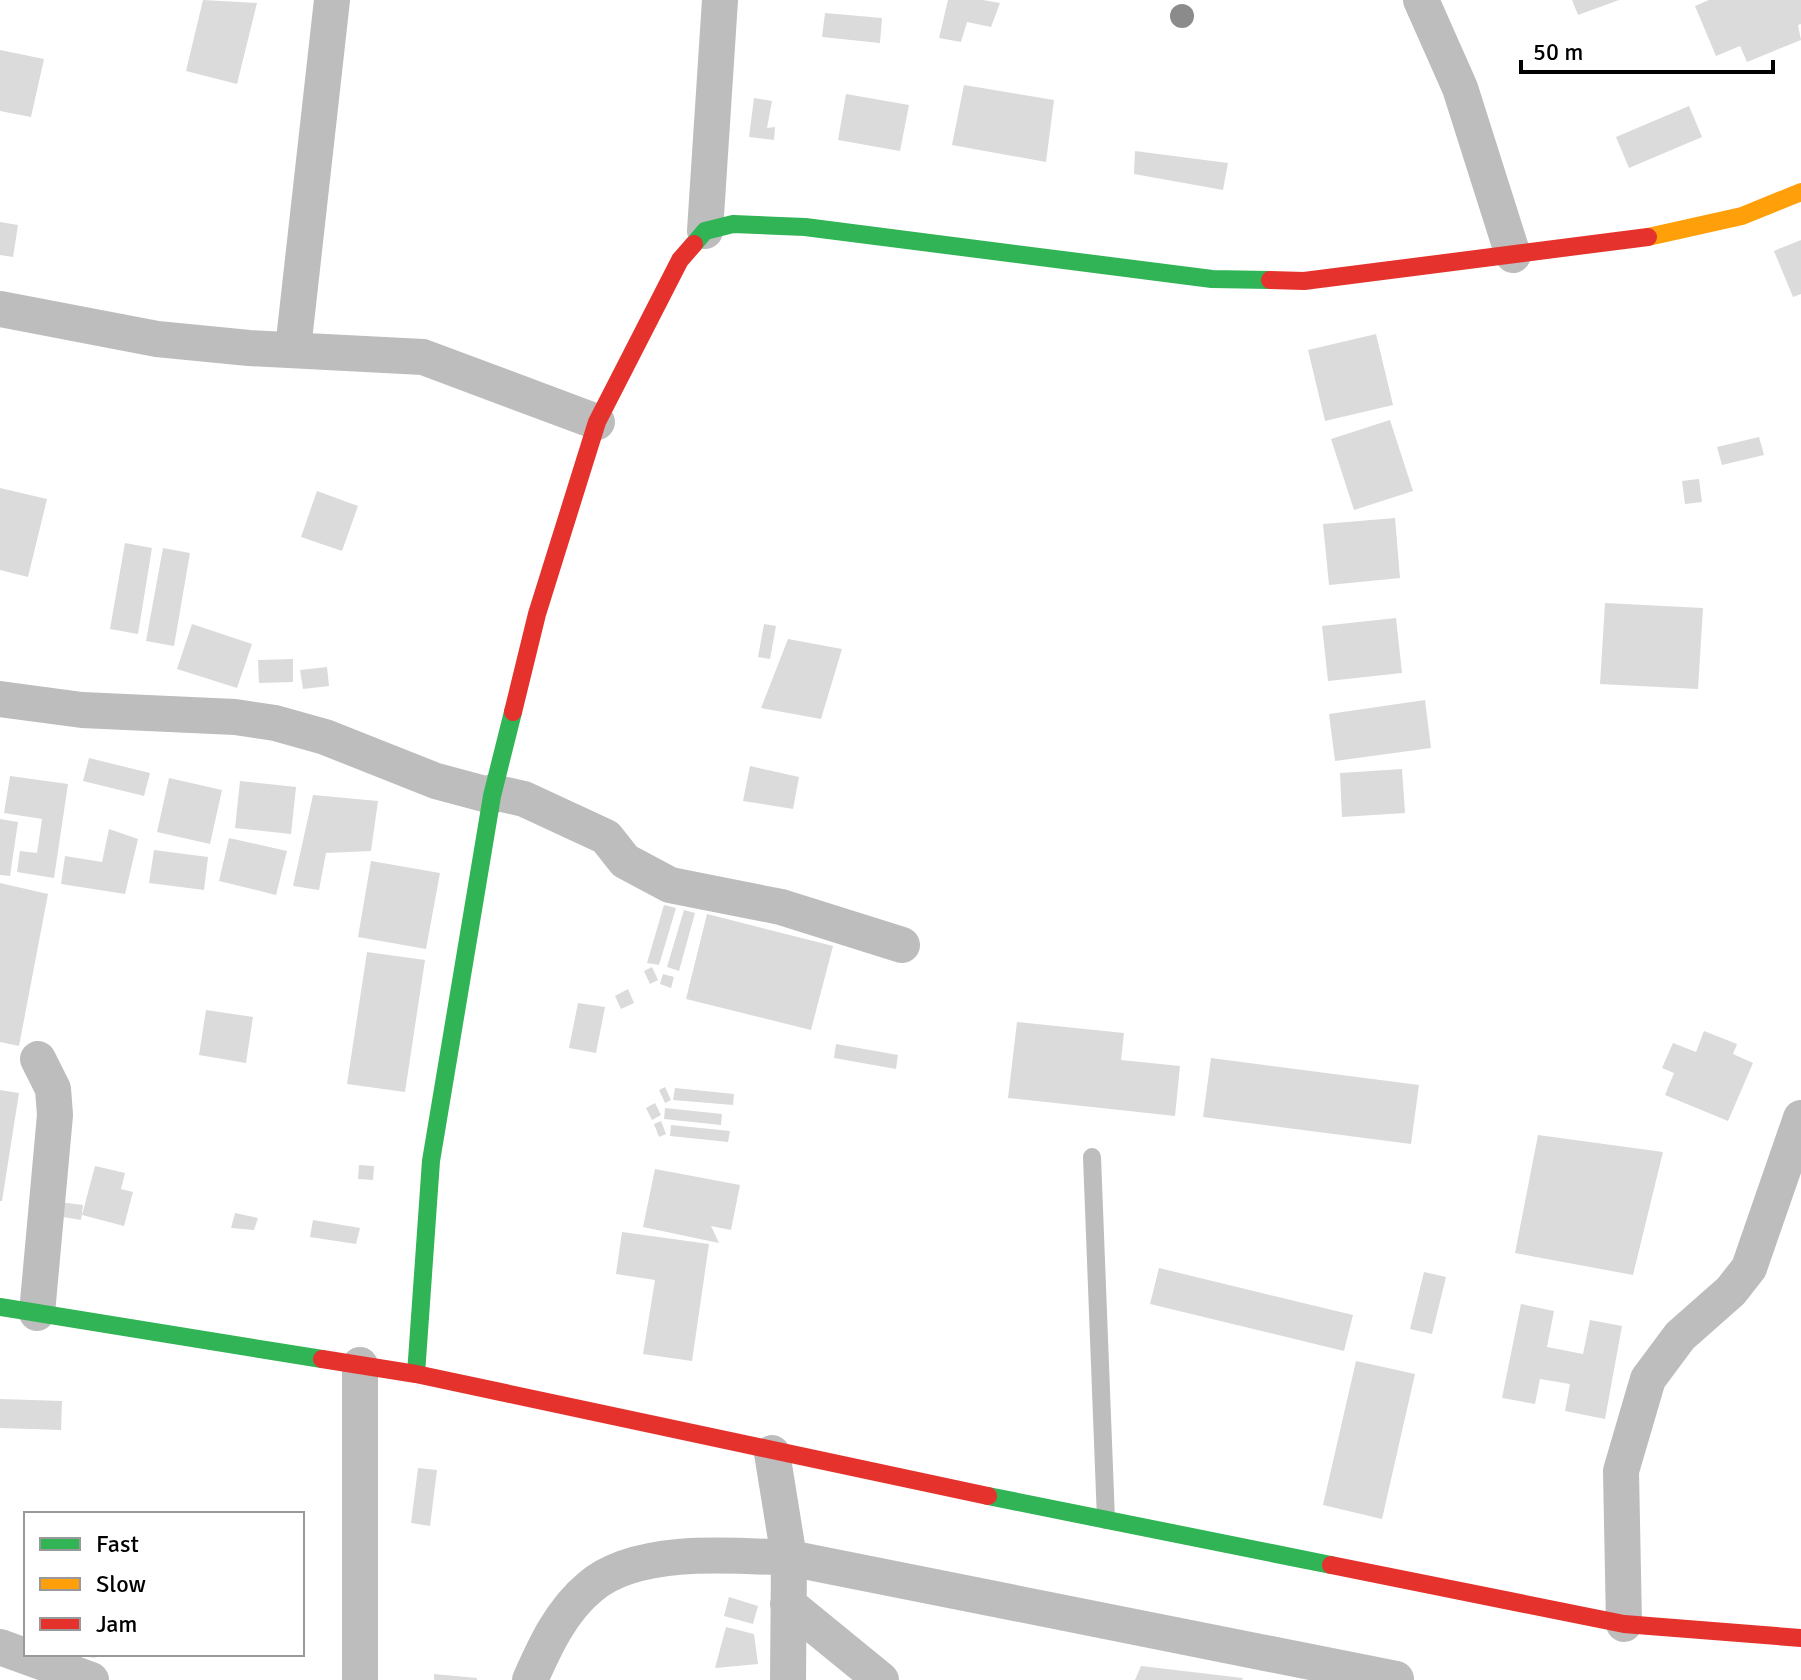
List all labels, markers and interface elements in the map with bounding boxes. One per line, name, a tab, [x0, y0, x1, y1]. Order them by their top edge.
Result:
scale bar	[1521, 24, 1773, 74]
text: 50 m	[1533, 37, 1583, 67]
legend	[24, 1512, 304, 1656]
text: Fast	[96, 1529, 139, 1559]
text: Slow	[96, 1569, 146, 1599]
text: Jam	[96, 1609, 137, 1639]

